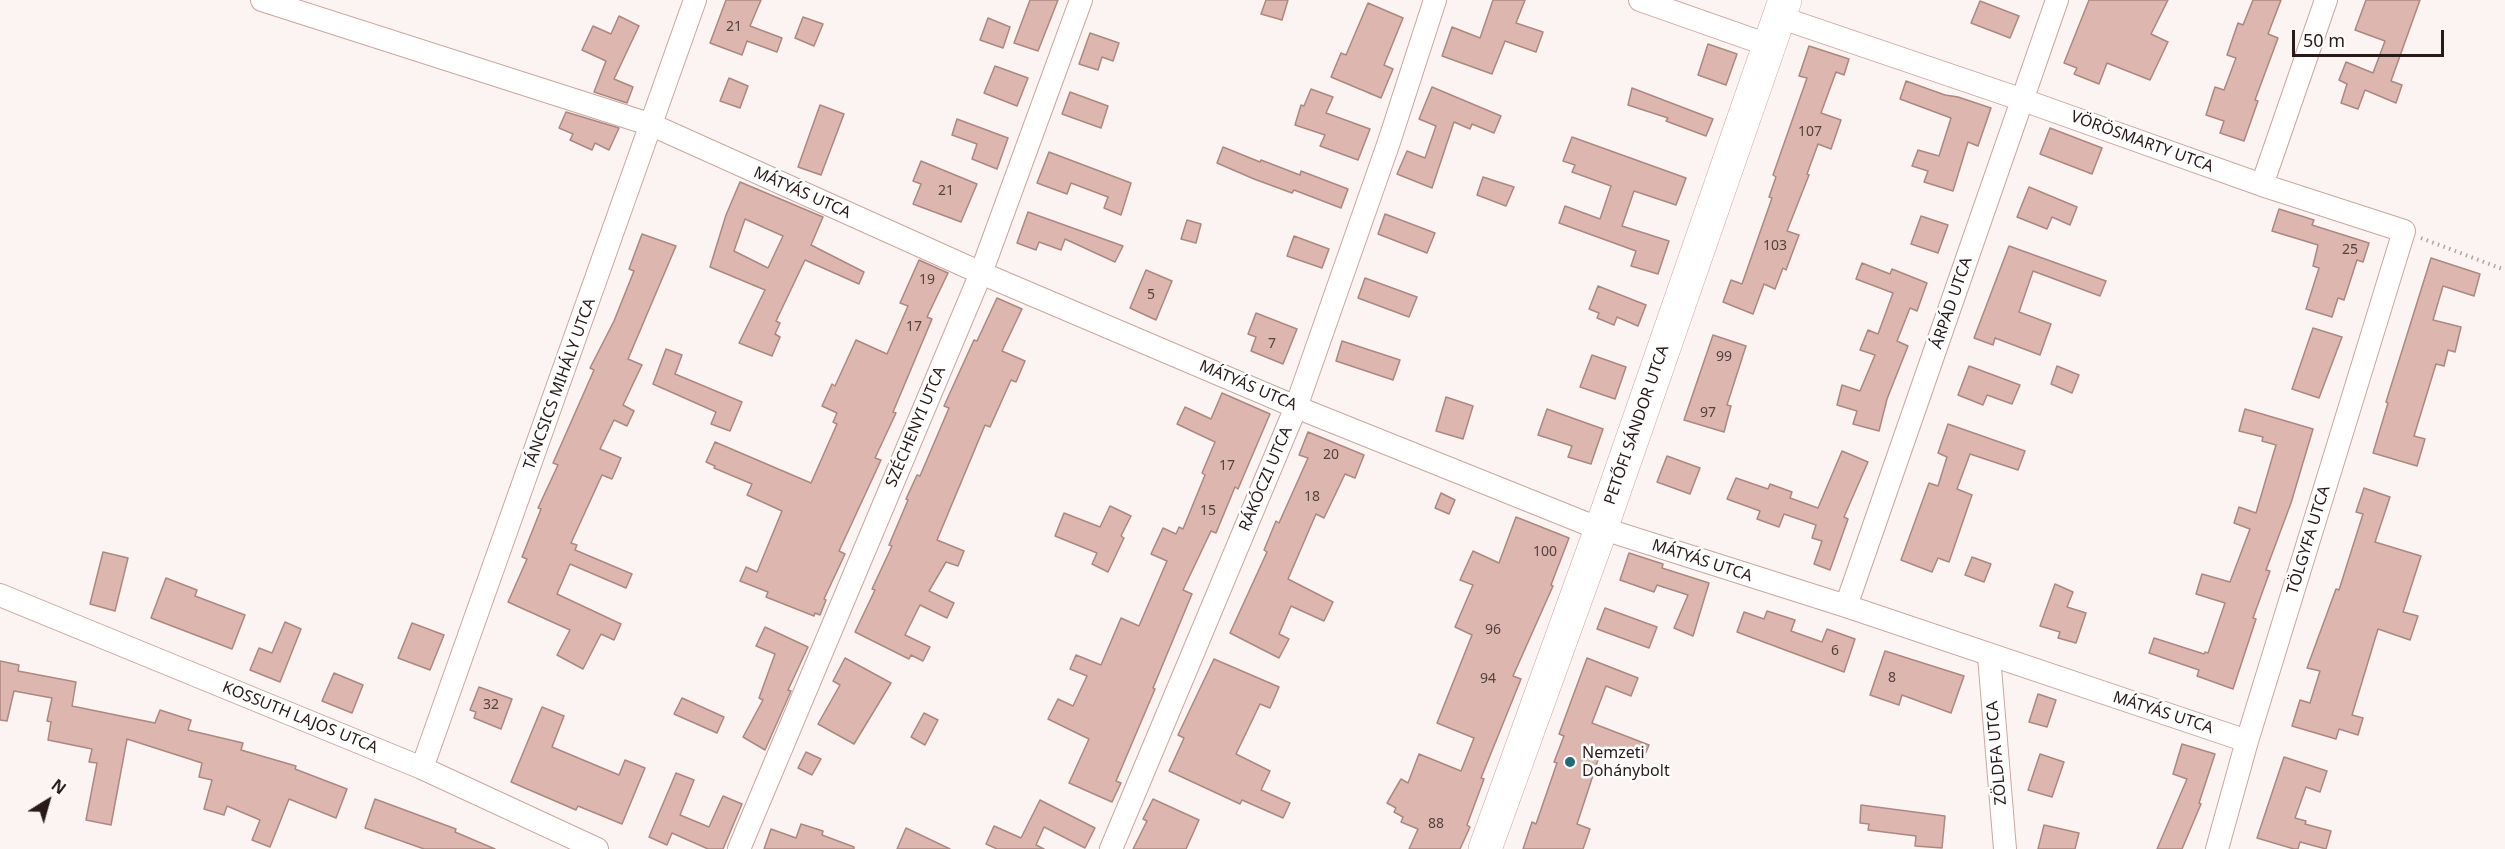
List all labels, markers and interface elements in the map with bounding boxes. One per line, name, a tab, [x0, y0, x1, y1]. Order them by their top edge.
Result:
scale bar	[2295, 18, 2446, 56]
house number: 21	[726, 19, 742, 35]
text: 50 m	[2303, 28, 2345, 52]
street label: VÖRÖSMARTY UTCA	[2068, 107, 2216, 177]
house number: 107	[1798, 124, 1822, 140]
street label: MÁTYÁS UTCA	[750, 163, 854, 223]
house number: 21	[938, 183, 954, 199]
house number: 103	[1763, 238, 1787, 254]
house number: 25	[2342, 242, 2358, 258]
street label: ÁRPÁD UTCA	[1927, 255, 1977, 351]
house number: 19	[919, 272, 935, 288]
house number: 5	[1147, 287, 1155, 303]
street label: TÁNCSICS MIHÁLY UTCA	[520, 296, 600, 472]
house number: 17	[906, 319, 922, 335]
house number: 7	[1268, 336, 1276, 352]
street label: PETŐFI SÁNDOR UTCA	[1601, 343, 1673, 507]
house number: 99	[1716, 349, 1732, 365]
street label: MÁTYÁS UTCA	[1196, 357, 1300, 415]
street label: SZÉCHENYI UTCA	[882, 364, 950, 490]
house number: 97	[1700, 405, 1716, 421]
street label: RÁKÓCZI UTCA	[1235, 424, 1297, 534]
house number: 20	[1323, 447, 1339, 463]
house number: 17	[1219, 458, 1235, 474]
street label: TÖLGYFA UTCA	[2283, 483, 2335, 597]
house number: 18	[1304, 489, 1320, 505]
house number: 15	[1200, 503, 1216, 519]
street label: MÁTYÁS UTCA	[1649, 536, 1755, 586]
house number: 100	[1533, 544, 1557, 560]
house number: 96	[1485, 622, 1501, 638]
house number: 6	[1831, 643, 1839, 659]
house number: 8	[1888, 670, 1896, 686]
house number: 94	[1480, 671, 1496, 687]
street label: KOSSUTH LAJOS UTCA	[219, 678, 381, 758]
street label: MÁTYÁS UTCA	[2110, 688, 2216, 738]
house number: 32	[483, 697, 499, 713]
street label: ZÖLDFA UTCA	[1983, 700, 2011, 806]
place label: Nemzeti Dohánybolt	[1582, 743, 1670, 781]
marker: Nemzeti Dohánybolt	[1563, 755, 1577, 769]
north arrow	[18, 771, 78, 831]
text: N	[47, 774, 71, 799]
house number: 88	[1428, 816, 1444, 832]

